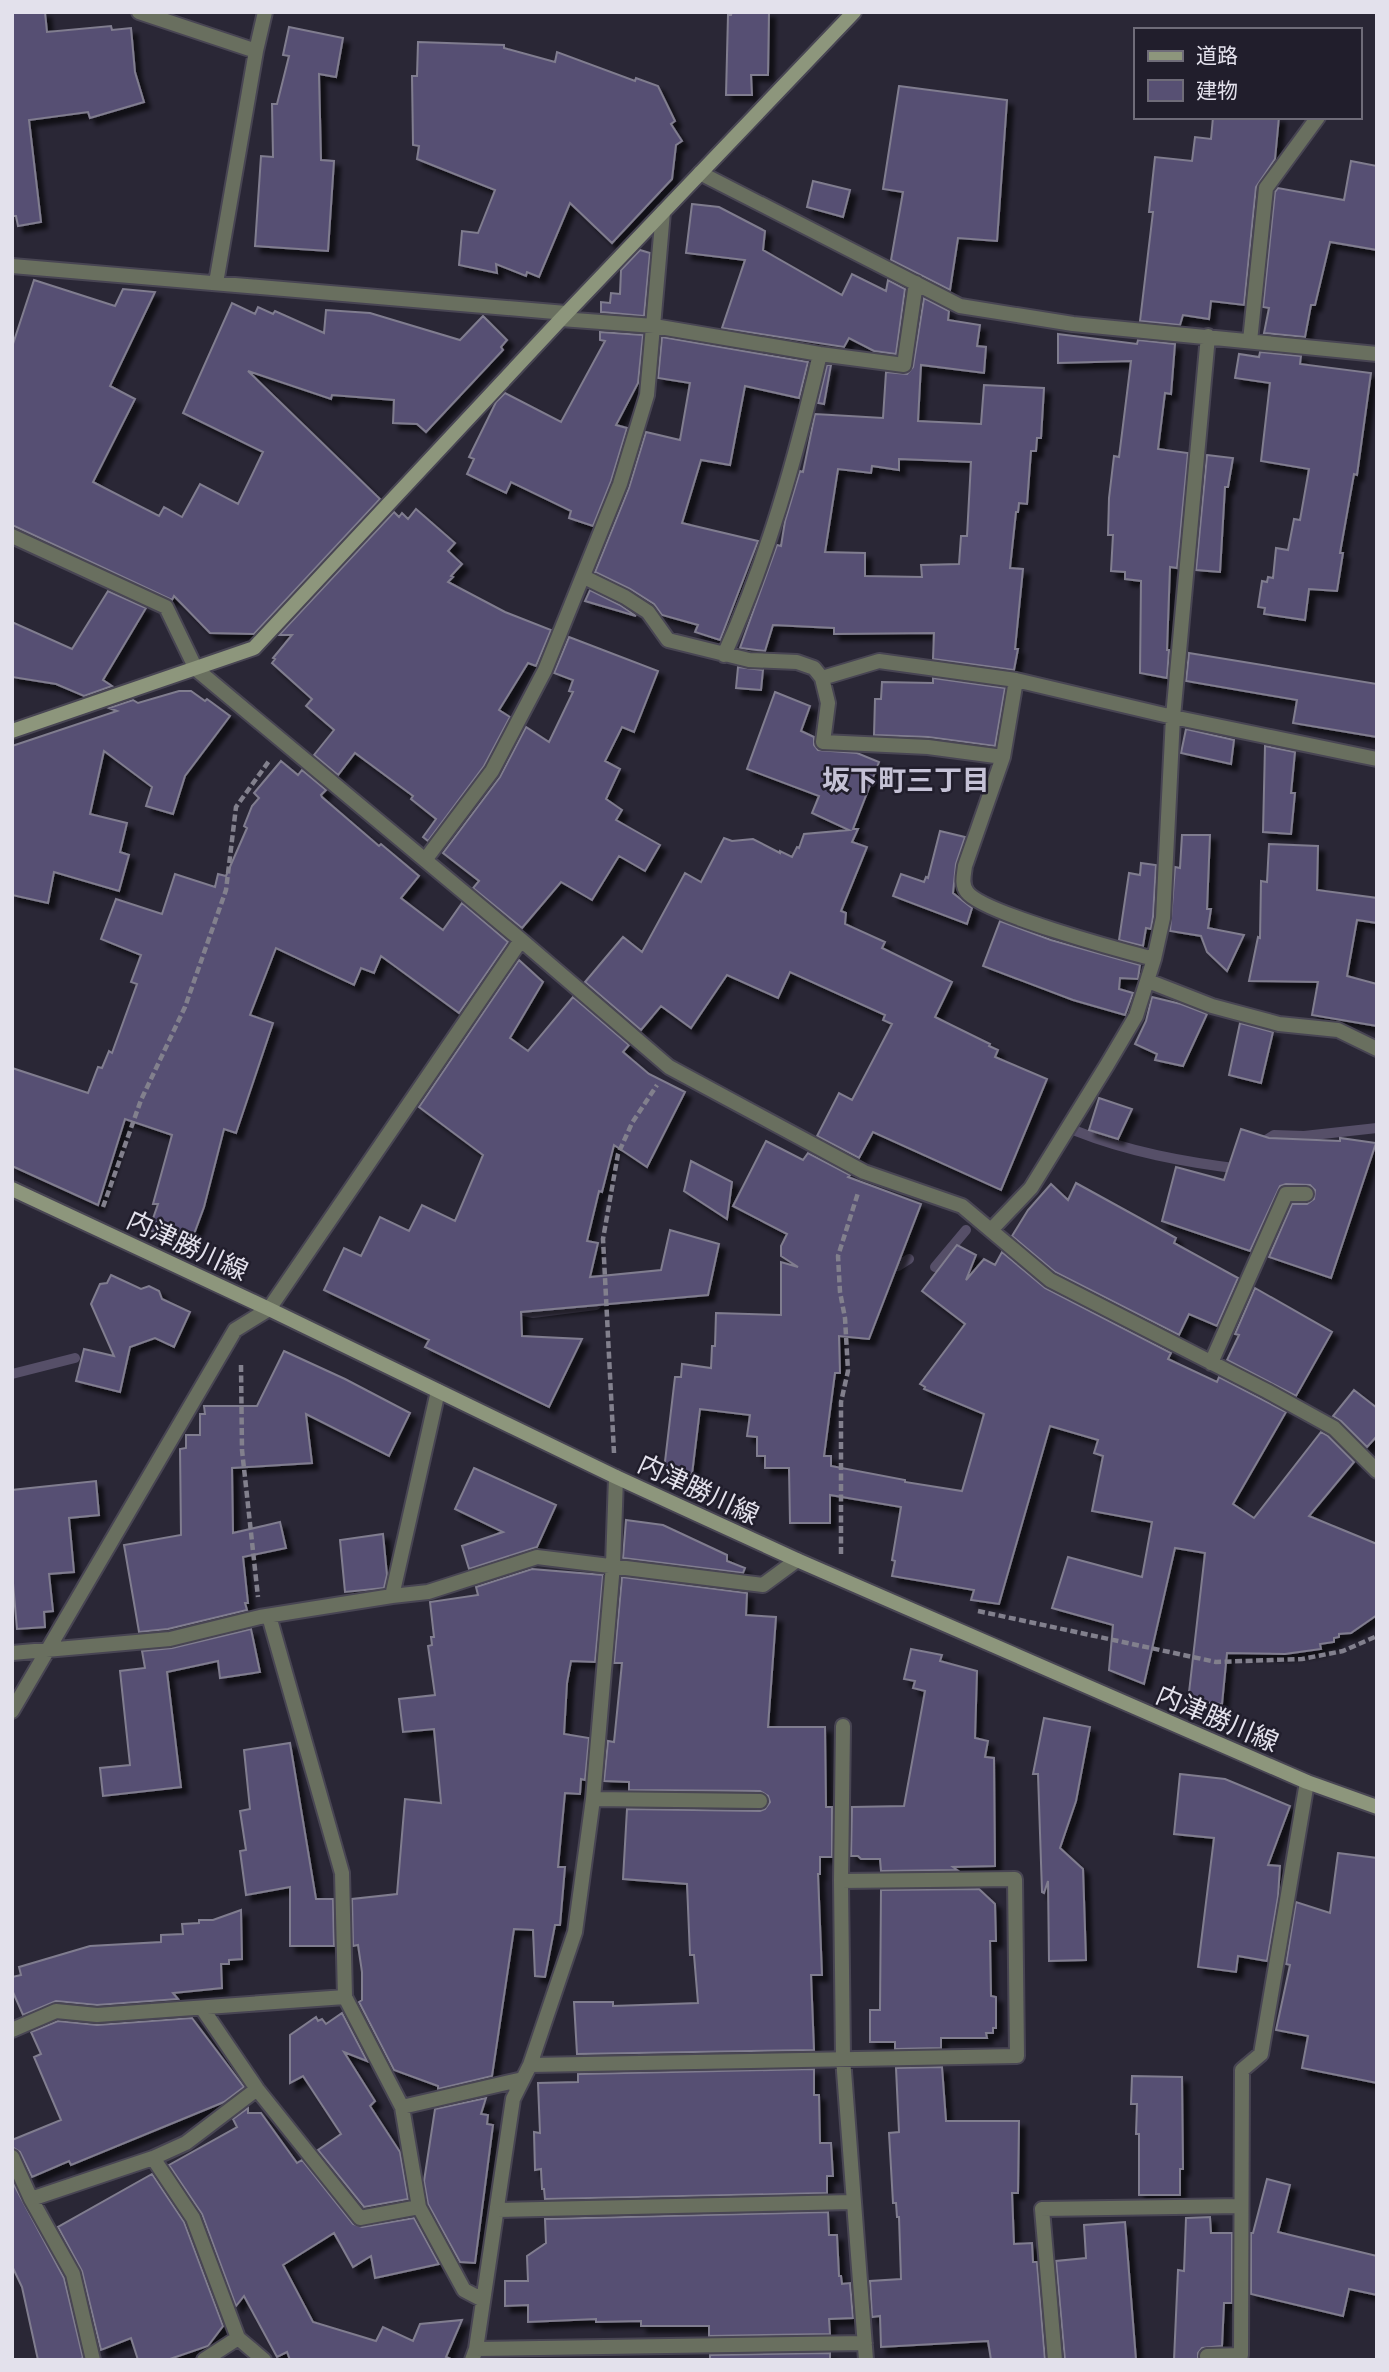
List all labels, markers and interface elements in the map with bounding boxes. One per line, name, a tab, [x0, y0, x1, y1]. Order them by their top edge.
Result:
legend	[1134, 28, 1361, 119]
text: 道路	[1196, 42, 1238, 67]
text: 建物	[1196, 77, 1238, 102]
district label: 坂下町三丁目	[822, 762, 990, 796]
street label: 内津勝川線	[123, 1202, 253, 1286]
street label: 内津勝川線	[634, 1446, 764, 1530]
street label: 内津勝川線	[1152, 1677, 1284, 1757]

